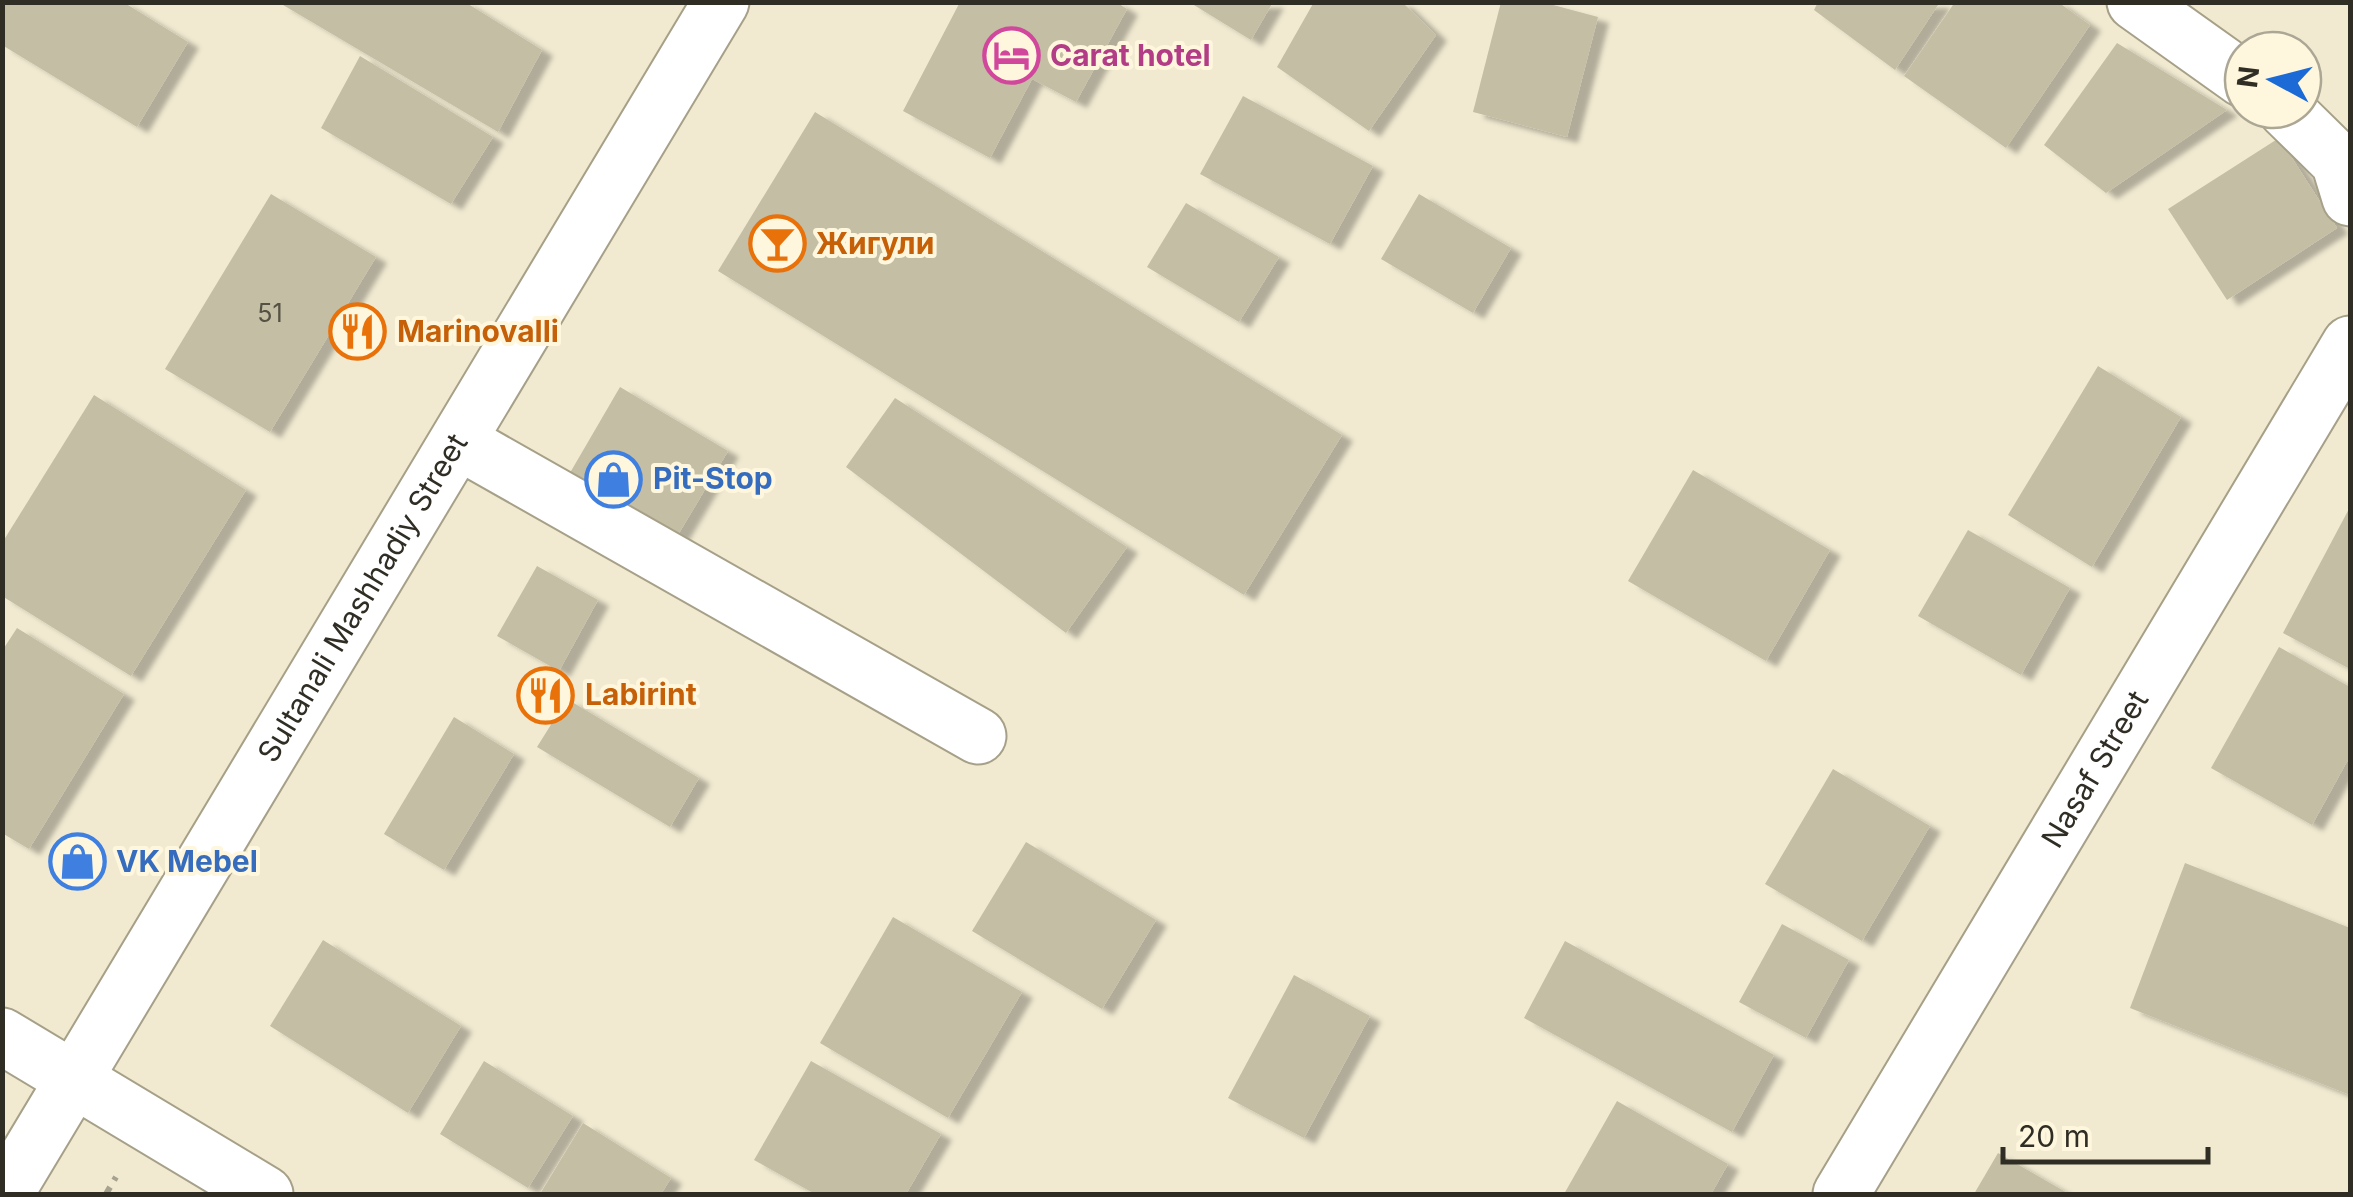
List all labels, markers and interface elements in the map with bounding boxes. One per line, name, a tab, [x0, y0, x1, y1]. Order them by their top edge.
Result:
hotel icon: Carat hotel	[981, 26, 1041, 86]
north arrow	[2223, 30, 2323, 130]
place label: Carat hotel	[1050, 37, 1211, 73]
text: N	[2230, 64, 2266, 90]
bar icon: Жигули	[747, 214, 807, 274]
place label: Жигули	[816, 225, 934, 261]
house number: 51	[257, 298, 283, 328]
restaurant icon: Marinovalli	[328, 302, 388, 362]
place label: Marinovalli	[397, 313, 559, 349]
street label: Sultаnali Mashhadiy Street	[250, 427, 475, 768]
shop icon: Pit-Stop	[584, 449, 644, 509]
place label: Pit-Stop	[653, 460, 773, 496]
restaurant icon: Labirint	[516, 665, 576, 725]
place label: Labirint	[585, 676, 697, 712]
street label: Nasaf Street	[2034, 684, 2155, 854]
shop icon: VK Mebel	[47, 832, 107, 892]
place label: VK Mebel	[116, 843, 258, 879]
scale bar	[2003, 1102, 2208, 1164]
text: 20 m	[2018, 1118, 2090, 1154]

